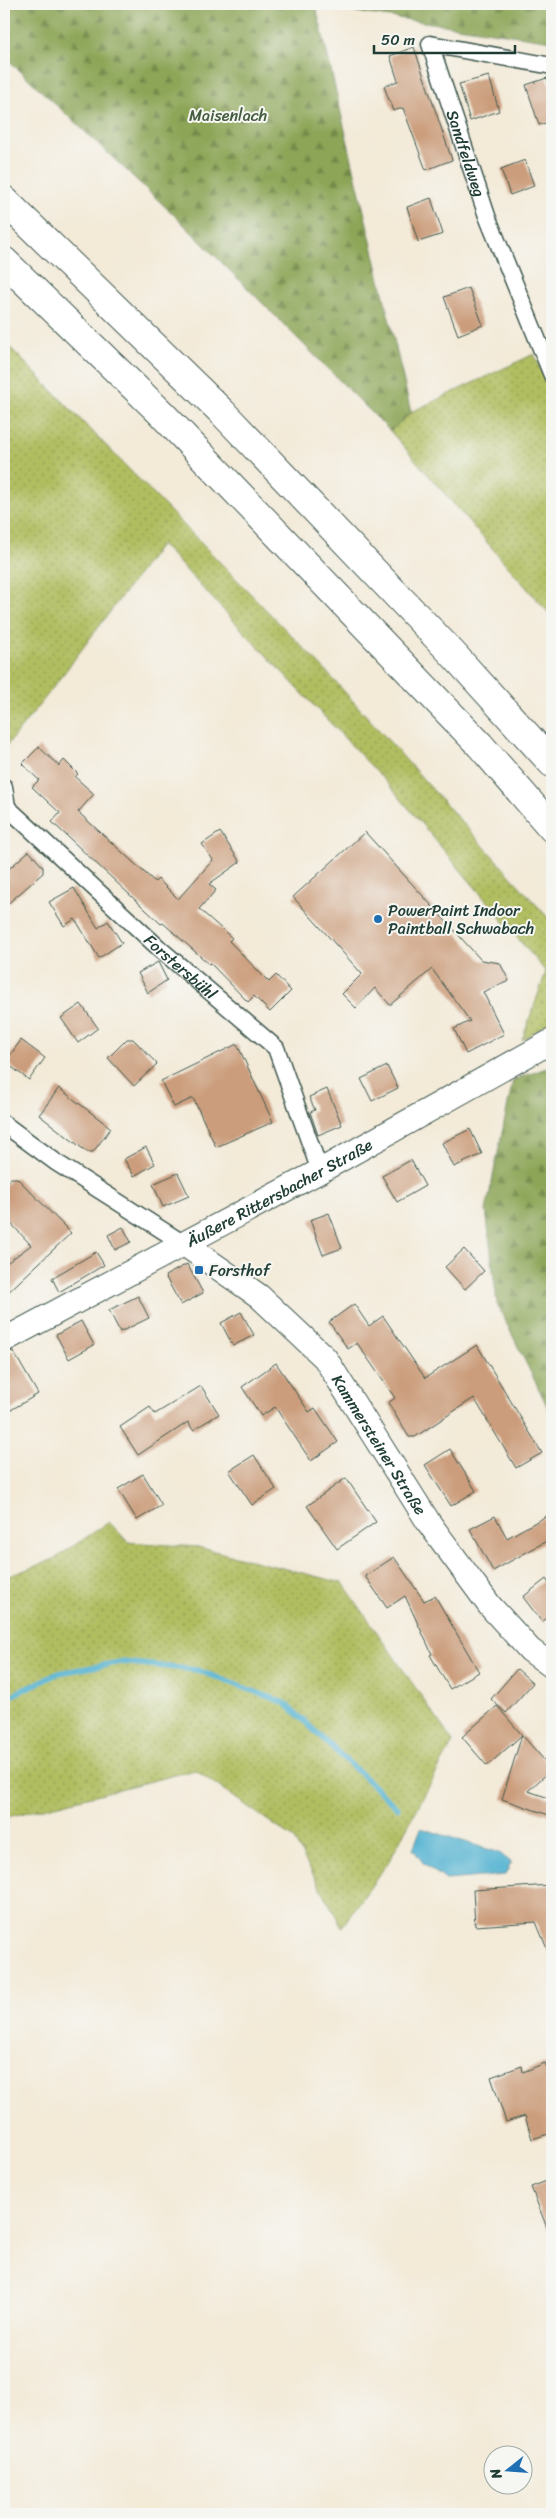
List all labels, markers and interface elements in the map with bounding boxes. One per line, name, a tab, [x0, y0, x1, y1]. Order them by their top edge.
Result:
scale bar	[374, 22, 515, 54]
text: 50 m	[381, 27, 416, 53]
park label: Maisenlach	[189, 101, 267, 130]
street label: Sandfeldweg	[438, 106, 494, 201]
place label: PowerPaint Indoor Paintball Schwabach	[388, 896, 534, 943]
marker: PowerPaint Indoor Paintball Schwabach	[372, 913, 384, 925]
street label: Forstersbühl	[137, 927, 224, 1007]
street label: Äußere Rittersbacher Straße	[180, 1130, 378, 1256]
place label: Forsthof	[209, 1256, 272, 1285]
marker: Forsthof	[193, 1264, 205, 1276]
street label: Kammersteiner Straße	[324, 1368, 435, 1521]
north arrow	[484, 2446, 534, 2496]
text: N	[483, 2465, 510, 2483]

